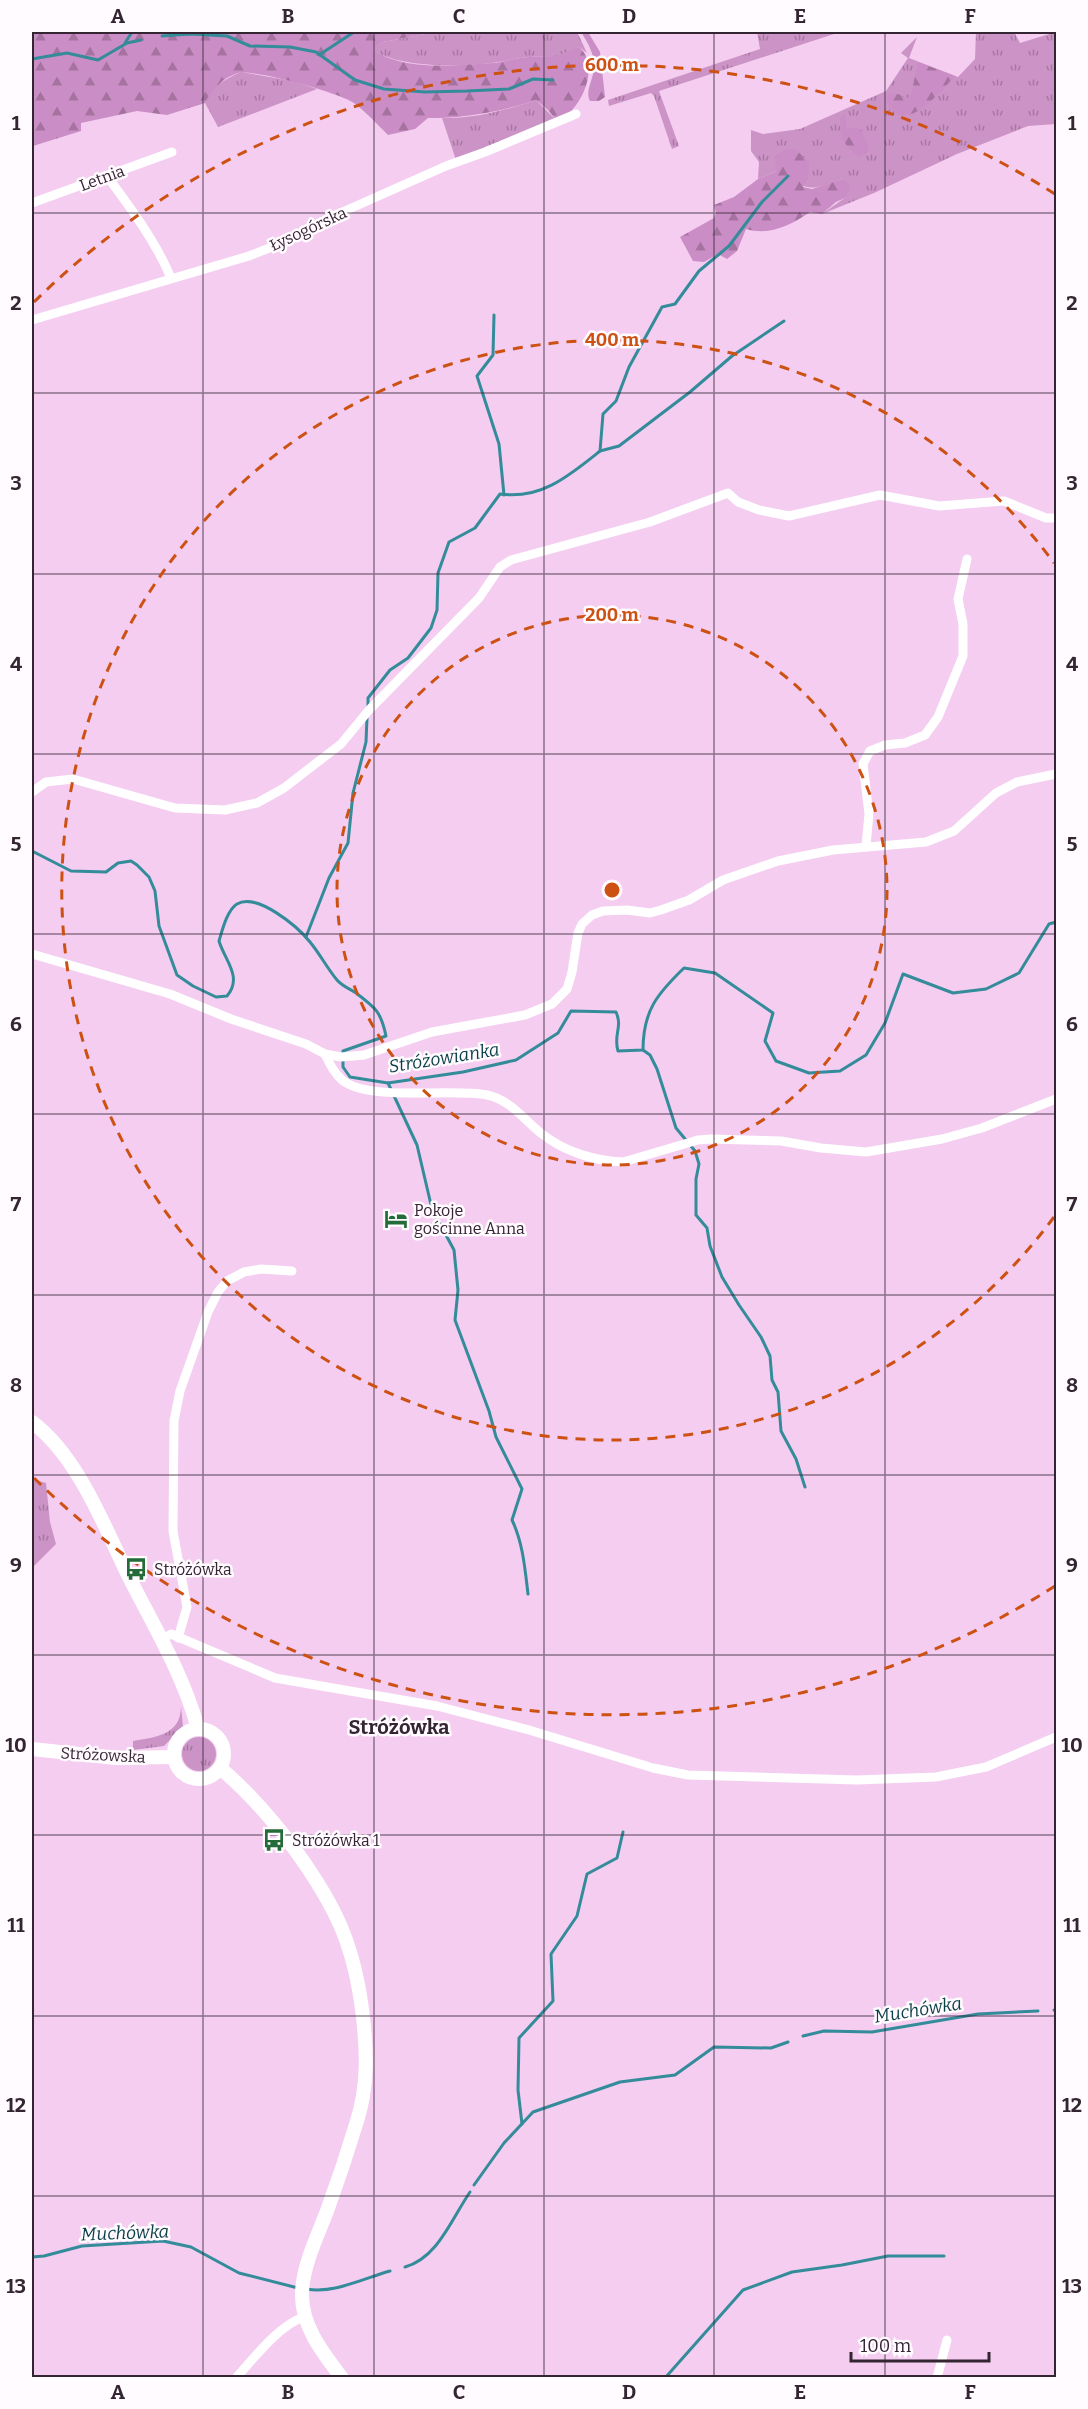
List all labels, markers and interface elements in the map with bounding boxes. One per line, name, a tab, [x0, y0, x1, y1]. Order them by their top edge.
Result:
text: A	[111, 4, 126, 28]
text: B	[282, 4, 295, 28]
text: C	[453, 4, 465, 28]
text: D	[622, 4, 636, 28]
text: E	[794, 4, 806, 28]
text: F	[964, 4, 976, 28]
text: 600 m	[585, 54, 639, 76]
text: 1	[12, 111, 21, 135]
text: 1	[1068, 111, 1077, 135]
street label: Letnia	[77, 161, 127, 195]
street label: Łysogórska	[266, 203, 350, 255]
text: 2	[10, 291, 22, 315]
text: 2	[1066, 291, 1078, 315]
text: 400 m	[585, 329, 639, 351]
text: 3	[10, 471, 22, 495]
text: 3	[1066, 471, 1078, 495]
text: 200 m	[585, 604, 639, 626]
text: 4	[10, 652, 22, 676]
text: 4	[1066, 652, 1078, 676]
text: 5	[11, 832, 22, 856]
text: 5	[1067, 832, 1078, 856]
centre of rings	[602, 880, 622, 900]
text: 6	[10, 1012, 22, 1036]
text: 6	[1066, 1012, 1078, 1036]
water label: Stróżowianka	[387, 1038, 501, 1078]
text: 7	[11, 1192, 22, 1216]
text: 7	[1067, 1192, 1078, 1216]
place label: Pokoje gościnne Anna	[414, 1201, 525, 1238]
hotel icon: Pokoje gościnne Anna	[383, 1206, 409, 1232]
text: 8	[10, 1373, 22, 1397]
text: 8	[1066, 1373, 1078, 1397]
text: 9	[10, 1553, 22, 1577]
text: 9	[1066, 1553, 1078, 1577]
bus stop icon: Stróżówka	[123, 1556, 149, 1582]
place label: Stróżówka	[154, 1560, 232, 1579]
district label: Stróżówka	[348, 1715, 450, 1739]
text: 10	[5, 1733, 27, 1757]
text: 10	[1061, 1733, 1083, 1757]
street label: Stróżowska	[60, 1743, 146, 1767]
bus stop icon: Stróżówka 1	[261, 1827, 287, 1853]
place label: Stróżówka 1	[292, 1831, 380, 1850]
text: 11	[7, 1913, 25, 1937]
text: 11	[1063, 1913, 1081, 1937]
water label: Muchówka	[873, 1992, 963, 2028]
text: 12	[6, 2093, 26, 2117]
text: 12	[1062, 2093, 1082, 2117]
water label: Muchówka	[80, 2220, 170, 2246]
text: 13	[6, 2274, 26, 2298]
text: 13	[1062, 2274, 1082, 2298]
scale bar	[851, 2325, 989, 2363]
text: 100 m	[860, 2335, 911, 2357]
text: A	[111, 2380, 126, 2404]
text: B	[282, 2380, 295, 2404]
text: C	[453, 2380, 465, 2404]
text: D	[622, 2380, 636, 2404]
text: E	[794, 2380, 806, 2404]
text: F	[964, 2380, 976, 2404]

